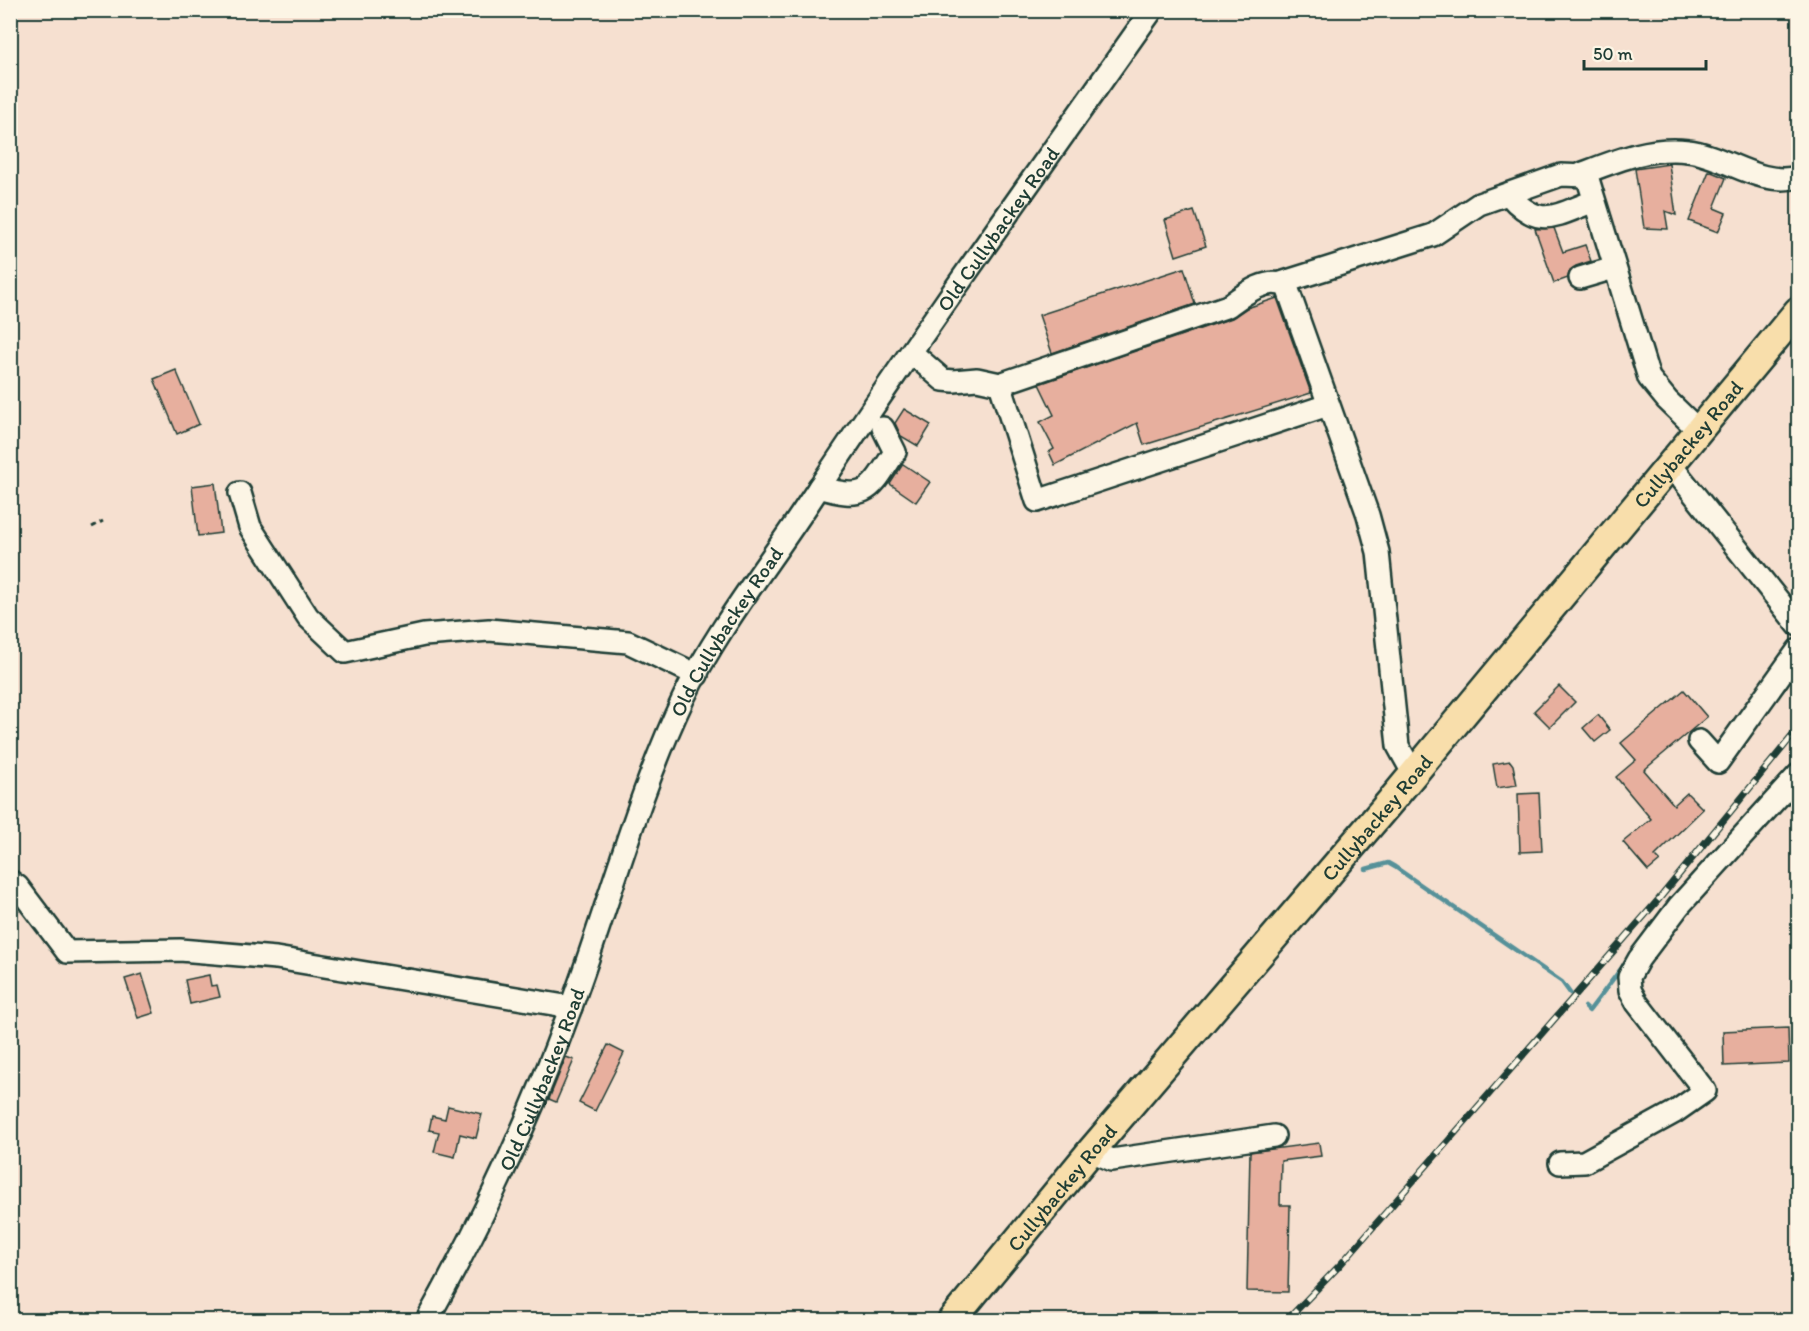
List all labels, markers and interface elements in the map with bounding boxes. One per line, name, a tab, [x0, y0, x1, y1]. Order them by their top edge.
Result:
scale bar	[1584, 33, 1706, 71]
text: 50 m	[1593, 43, 1633, 65]
street label: Old Cullybackey Road	[931, 141, 1064, 316]
street label: Cullybackey Road	[1627, 375, 1748, 513]
street label: Old Cullybackey Road	[664, 541, 788, 720]
street label: Cullybackey Road	[1316, 749, 1437, 886]
street label: Old Cullybackey Road	[493, 984, 590, 1175]
street label: Cullybackey Road	[1001, 1118, 1121, 1256]

